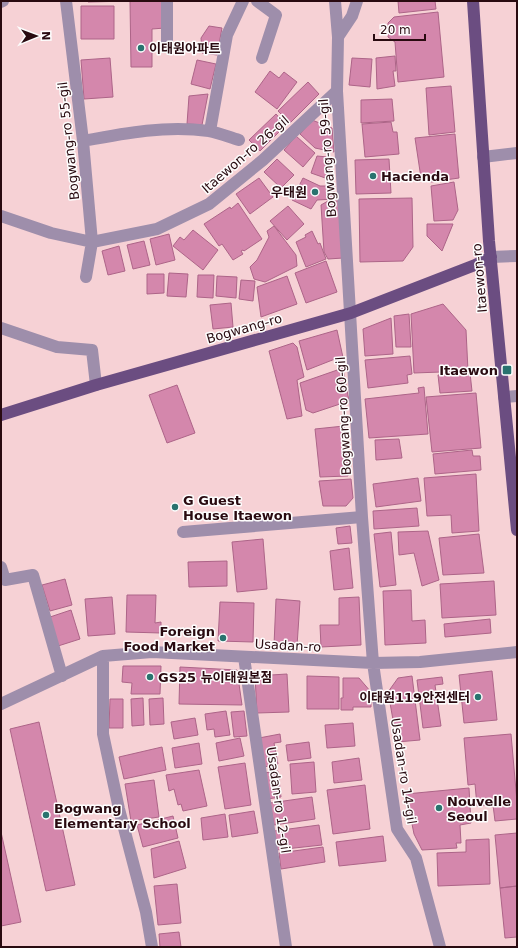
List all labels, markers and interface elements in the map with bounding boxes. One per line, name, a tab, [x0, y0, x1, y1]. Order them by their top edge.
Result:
north arrow	[16, 16, 56, 56]
scale bar	[374, 16, 425, 42]
text: 20 m	[380, 23, 411, 37]
text: N	[39, 31, 52, 41]
place label: 이태원아파트	[149, 41, 221, 56]
marker: 이태원아파트	[136, 43, 146, 53]
street label: Bogwang-ro 55-gil	[55, 81, 82, 201]
street label: Bogwang-ro 59-gil	[316, 98, 339, 218]
street label: Itaewon-ro 26-gil	[199, 113, 292, 196]
place label: Hacienda	[381, 169, 449, 184]
marker: Hacienda	[368, 171, 378, 181]
place label: 우태원	[271, 185, 307, 200]
marker: 우태원	[310, 187, 320, 197]
street label: Itaewon-ro	[469, 243, 490, 313]
street label: Bogwang-ro	[205, 311, 284, 346]
street label: Bogwang-ro 60-gil	[333, 356, 354, 476]
place label: Itaewon	[439, 363, 498, 378]
marker: Itaewon	[501, 364, 513, 376]
place label: G Guest House Itaewon	[183, 493, 292, 523]
marker: G Guest House Itaewon	[170, 502, 180, 512]
place label: Foreign Food Market	[124, 624, 215, 654]
marker: Foreign Food Market	[218, 633, 228, 643]
street label: Usadan-ro	[254, 636, 322, 655]
place label: GS25 뉴이태원본점	[158, 670, 272, 685]
marker: GS25 뉴이태원본점	[145, 672, 155, 682]
place label: 이태원119안전센터	[359, 690, 470, 705]
marker: 이태원119안전센터	[473, 692, 483, 702]
street label: Usadan-ro 14-gil	[388, 717, 419, 825]
street label: Usadan-ro 12-gil	[264, 746, 293, 854]
place label: Nouvelle Seoul	[447, 794, 511, 824]
place label: Bogwang Elementary School	[54, 801, 191, 831]
marker: Nouvelle Seoul	[434, 803, 444, 813]
marker: Bogwang Elementary School	[41, 810, 51, 820]

